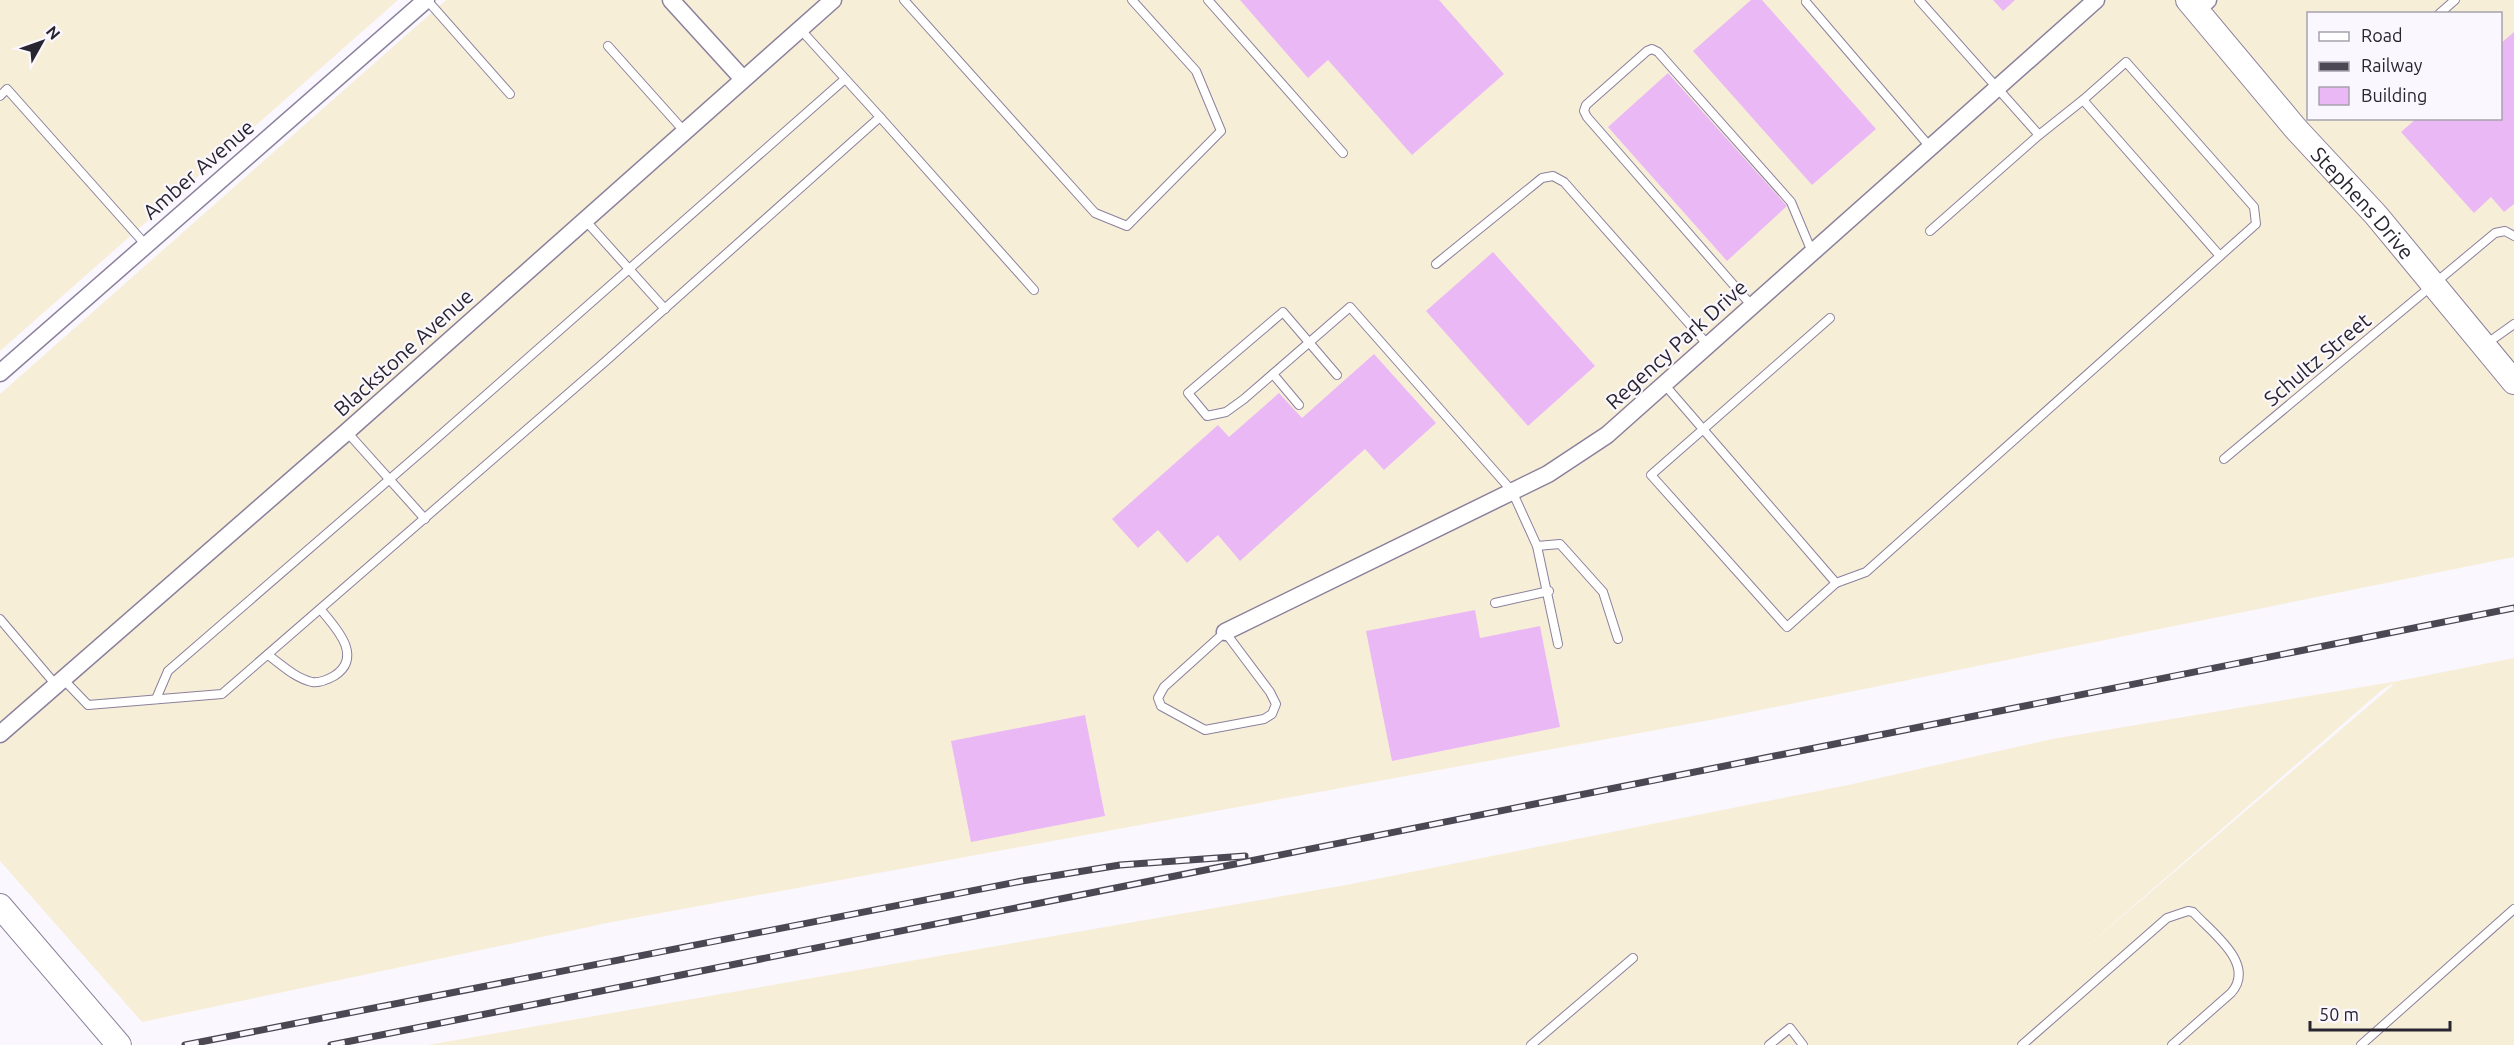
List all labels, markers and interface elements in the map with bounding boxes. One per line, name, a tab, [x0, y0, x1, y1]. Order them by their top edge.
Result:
north arrow	[12, 12, 72, 72]
legend	[2307, 12, 2502, 120]
text: N	[43, 22, 64, 43]
text: Road	[2361, 25, 2403, 45]
text: Railway	[2361, 55, 2423, 75]
text: Building	[2361, 85, 2427, 105]
street label: Amber Avenue	[138, 114, 258, 224]
street label: Stephens Drive	[2307, 142, 2419, 264]
street label: Regency Park Drive	[1601, 274, 1751, 414]
street label: Blackstone Avenue	[329, 283, 477, 421]
street label: Schultz Street	[2259, 308, 2375, 410]
scale bar	[2310, 994, 2450, 1032]
text: 50 m	[2319, 1004, 2359, 1024]

